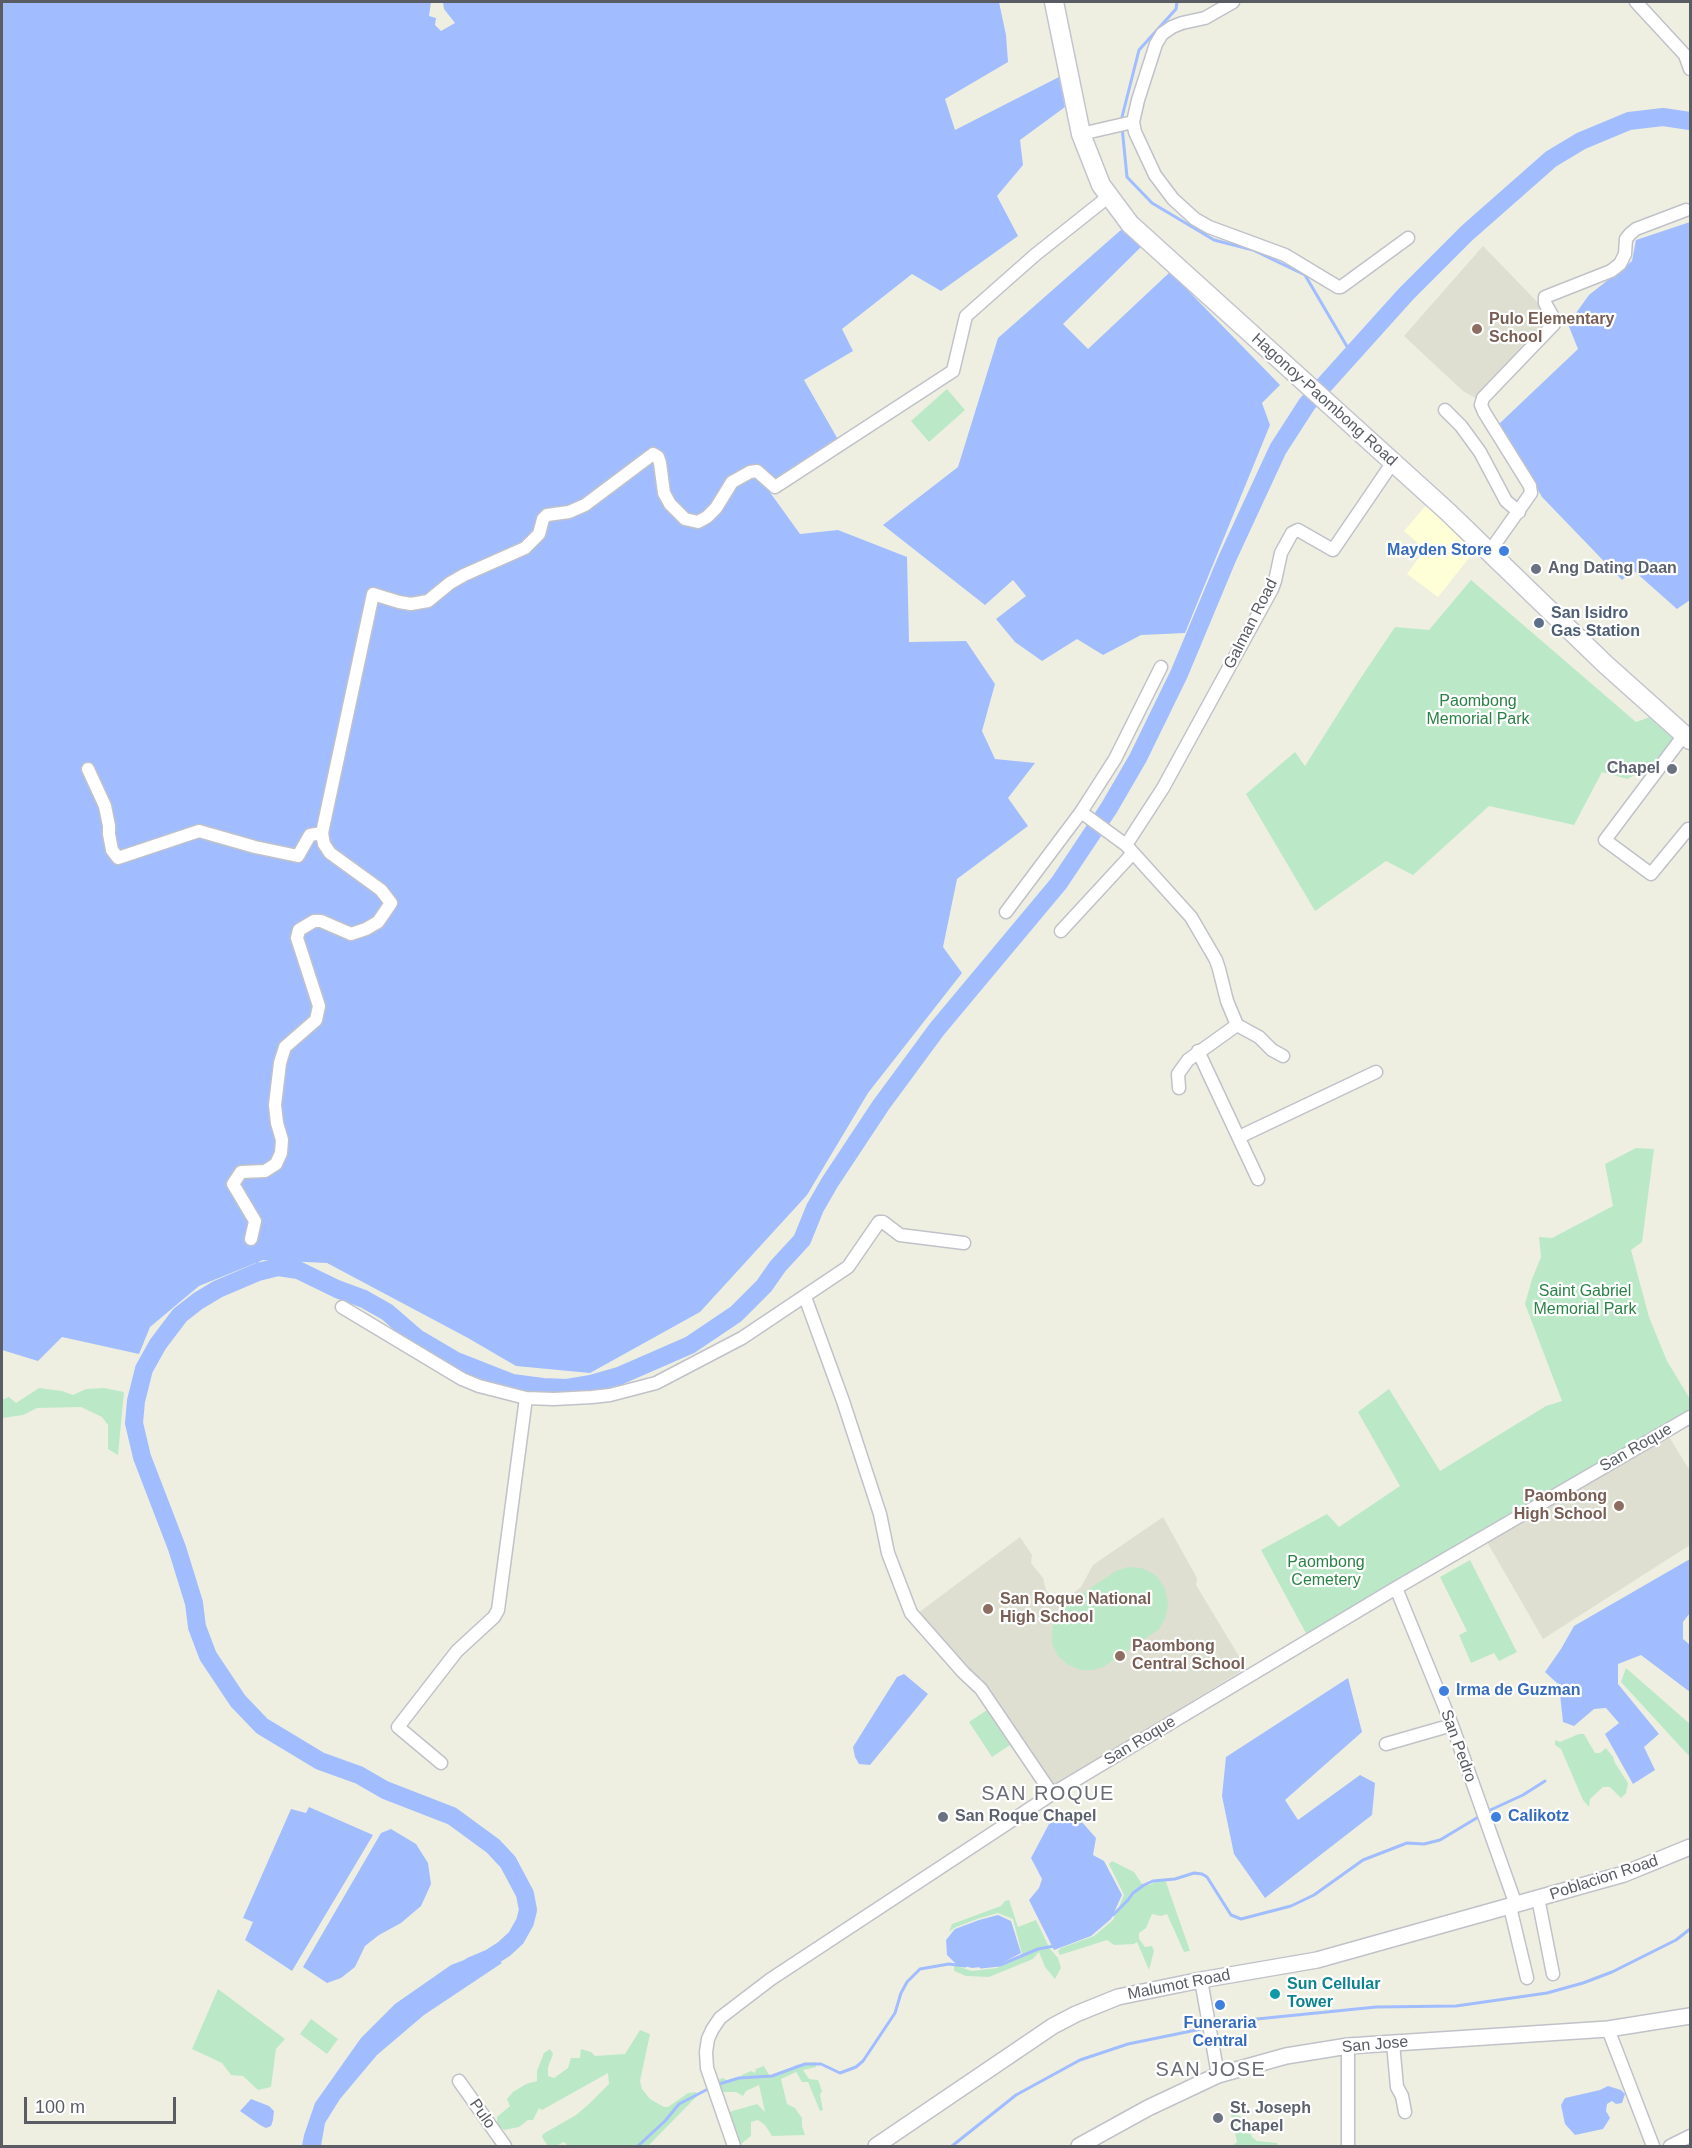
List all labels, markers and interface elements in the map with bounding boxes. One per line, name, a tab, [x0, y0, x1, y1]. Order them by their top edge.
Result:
place label: Pulo Elementary School	[1489, 310, 1614, 348]
marker: Pulo Elementary School	[1470, 322, 1484, 336]
street label: Hagonoy-Paombong Road	[1247, 329, 1401, 471]
place label: Mayden Store	[1387, 541, 1492, 561]
marker: Mayden Store	[1497, 544, 1511, 558]
place label: Ang Dating Daan	[1548, 559, 1677, 579]
marker: Ang Dating Daan	[1529, 562, 1543, 576]
street label: Galman Road	[1220, 576, 1282, 672]
place label: San Isidro Gas Station	[1551, 604, 1640, 642]
marker: San Isidro Gas Station	[1532, 616, 1546, 630]
park label: Paombong Memorial Park	[1426, 692, 1530, 730]
place label: Chapel	[1607, 759, 1660, 779]
marker: Chapel	[1665, 762, 1679, 776]
park label: Saint Gabriel Memorial Park	[1533, 1282, 1637, 1320]
street label: San Roque	[1597, 1420, 1675, 1476]
place label: Paombong High School	[1514, 1487, 1607, 1525]
marker: Paombong High School	[1612, 1499, 1626, 1513]
park label: Paombong Cemetery	[1287, 1553, 1365, 1591]
place label: San Roque National High School	[1000, 1590, 1151, 1628]
marker: San Roque National High School	[981, 1602, 995, 1616]
place label: Paombong Central School	[1132, 1637, 1245, 1675]
marker: Paombong Central School	[1113, 1649, 1127, 1663]
place label: Irma de Guzman	[1456, 1681, 1580, 1701]
marker: Irma de Guzman	[1437, 1684, 1451, 1698]
street label: San Pedro	[1436, 1707, 1480, 1785]
street label: San Roque	[1101, 1712, 1179, 1770]
district label: SAN ROQUE	[981, 1782, 1115, 1806]
place label: San Roque Chapel	[955, 1807, 1096, 1827]
place label: Calikotz	[1508, 1807, 1569, 1827]
marker: San Roque Chapel	[936, 1810, 950, 1824]
marker: Calikotz	[1489, 1810, 1503, 1824]
street label: Poblacion Road	[1547, 1851, 1661, 1905]
street label: Malumot Road	[1126, 1966, 1232, 2004]
place label: Sun Cellular Tower	[1287, 1975, 1380, 2013]
marker: Sun Cellular Tower	[1268, 1987, 1282, 2001]
marker: Funeraria Central	[1213, 1998, 1227, 2012]
place label: Funeraria Central	[1184, 2014, 1256, 2052]
street label: San Jose	[1341, 2033, 1409, 2057]
district label: SAN JOSE	[1156, 2058, 1266, 2082]
scale bar	[27, 2085, 178, 2123]
street label: Pulo	[465, 2095, 499, 2133]
text: 100 m	[35, 2097, 85, 2117]
place label: St. Joseph Chapel	[1230, 2099, 1311, 2137]
marker: St. Joseph Chapel	[1211, 2111, 1225, 2125]

